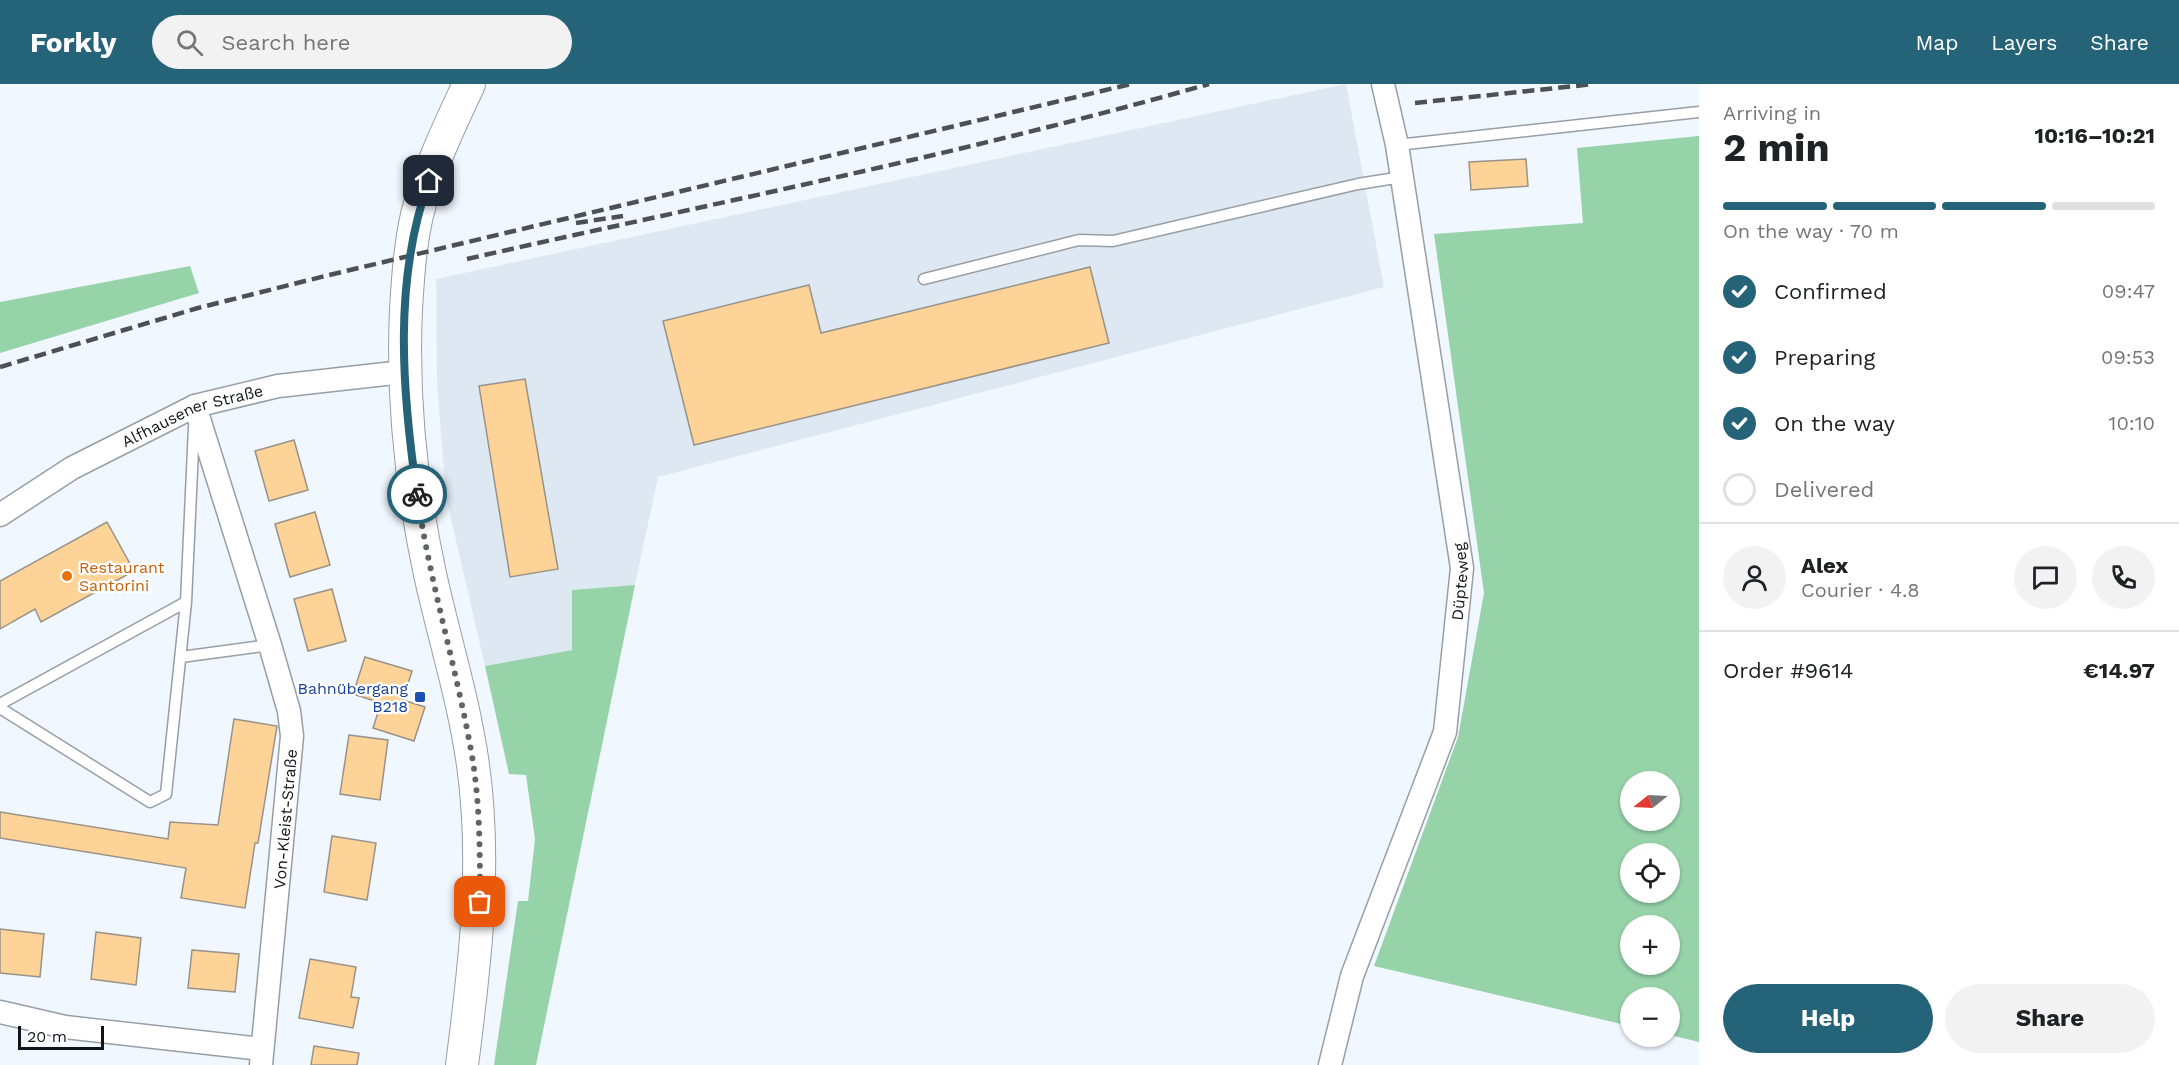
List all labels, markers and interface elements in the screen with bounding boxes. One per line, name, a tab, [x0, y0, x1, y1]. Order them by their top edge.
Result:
search box	[152, 15, 572, 69]
text: Forkly	[30, 26, 116, 59]
icon: search	[173, 26, 206, 59]
text: Search here	[221, 30, 350, 55]
text: Map	[1915, 30, 1958, 55]
text: Layers	[1991, 30, 2057, 55]
text: Share	[2090, 30, 2149, 55]
text: Arriving in	[1723, 101, 1821, 125]
text: 10:16–10:21	[2034, 123, 2155, 148]
text: 2 min	[1723, 125, 1830, 170]
pin	[403, 155, 454, 206]
icon: home	[412, 164, 445, 197]
text: On the way · 70 m	[1723, 219, 1899, 243]
icon: check	[1723, 275, 1756, 308]
text: Confirmed	[1774, 279, 1887, 304]
text: 09:47	[2102, 279, 2155, 303]
icon: check	[1723, 341, 1756, 374]
text: Preparing	[1774, 345, 1875, 370]
text: 09:53	[2101, 345, 2155, 369]
street label: Alfhausener Straße	[119, 381, 265, 451]
icon: check	[1723, 407, 1756, 440]
text: On the way	[1774, 411, 1895, 436]
text: 10:10	[2109, 411, 2155, 435]
courier	[387, 464, 447, 524]
text: Delivered	[1774, 477, 1874, 502]
icon: bike	[401, 478, 434, 511]
street label: Düpteweg	[1448, 541, 1473, 621]
button: person	[1723, 546, 1786, 609]
button: chat	[2014, 546, 2077, 609]
button: phone	[2092, 546, 2155, 609]
text: Alex	[1801, 553, 1848, 578]
place label: Restaurant Santorini	[79, 558, 165, 595]
marker: Restaurant Santorini	[60, 569, 74, 583]
text: Courier · 4.8	[1801, 578, 1920, 602]
text: Order #9614	[1723, 658, 1853, 683]
text: €14.97	[2083, 658, 2155, 683]
place label: Bahnübergang B218	[297, 679, 408, 716]
marker: Bahnübergang B218	[413, 690, 427, 704]
street label: Von-Kleist-Straße	[270, 748, 301, 890]
north arrow	[1620, 771, 1680, 831]
map controls	[1620, 771, 1680, 1047]
button: locate	[1620, 843, 1680, 903]
pin	[454, 876, 505, 927]
icon: bag	[463, 885, 496, 918]
button: +	[1620, 915, 1680, 975]
button: Help	[1723, 984, 1933, 1053]
button: Share	[1945, 984, 2155, 1053]
button: −	[1620, 987, 1680, 1047]
scale bar	[18, 1023, 104, 1050]
text: 20 m	[27, 1027, 67, 1046]

